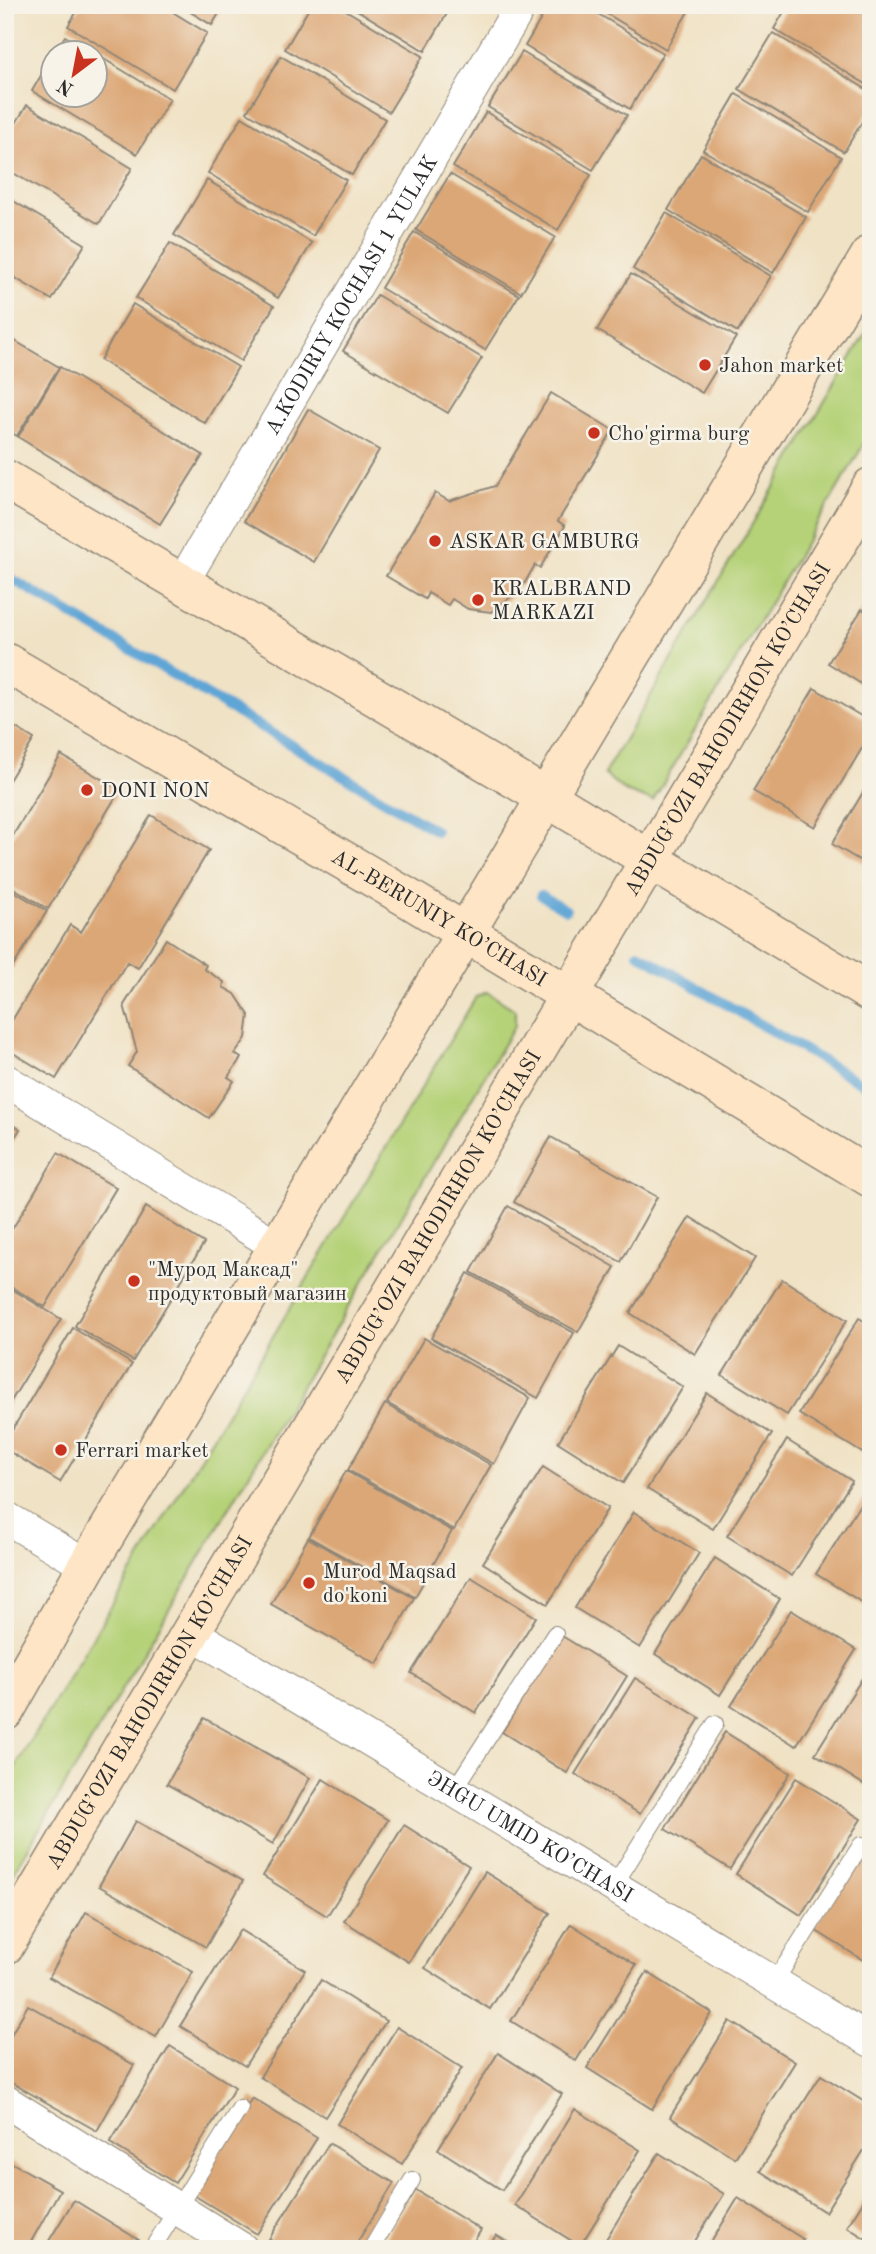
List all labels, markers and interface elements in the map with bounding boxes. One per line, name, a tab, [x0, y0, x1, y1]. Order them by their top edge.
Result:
north arrow	[38, 38, 108, 108]
text: N	[55, 74, 78, 98]
street label: A.KODIRIY KOCHASI 1 YULAK	[262, 152, 442, 439]
place label: Jahon market	[719, 356, 843, 377]
marker: Jahon market	[697, 357, 713, 373]
place label: Cho'girma burg	[608, 424, 750, 445]
marker: Cho'girma burg	[586, 425, 602, 441]
place label: ASKAR GAMBURG	[449, 532, 640, 553]
marker: ASKAR GAMBURG	[427, 533, 443, 549]
street label: ABDUG’OZI BAHODIRHON KO’CHASI	[622, 560, 835, 900]
place label: KRALBRAND MARKAZI	[492, 579, 631, 624]
marker: KRALBRAND MARKAZI	[470, 592, 486, 608]
place label: DONI NON	[101, 781, 209, 802]
marker: DONI NON	[79, 782, 95, 798]
street label: AL-BERUNIY KO’CHASI	[327, 847, 550, 991]
street label: ABDUG’OZI BAHODIRHON KO’CHASI	[332, 1048, 546, 1388]
place label: "Мурод Максад" продуктовый магазин	[148, 1260, 347, 1305]
marker: "Мурод Максад" продуктовый магазин	[126, 1273, 142, 1289]
place label: Ferrari market	[75, 1441, 209, 1462]
marker: Ferrari market	[53, 1442, 69, 1458]
street label: ABDUG’OZI BAHODIRHON KO’CHASI	[43, 1533, 257, 1873]
place label: Murod Maqsad do'koni	[323, 1562, 457, 1607]
marker: Murod Maqsad do'koni	[301, 1575, 317, 1591]
street label: ЭHGU UMID KO’CHASI	[423, 1768, 636, 1907]

